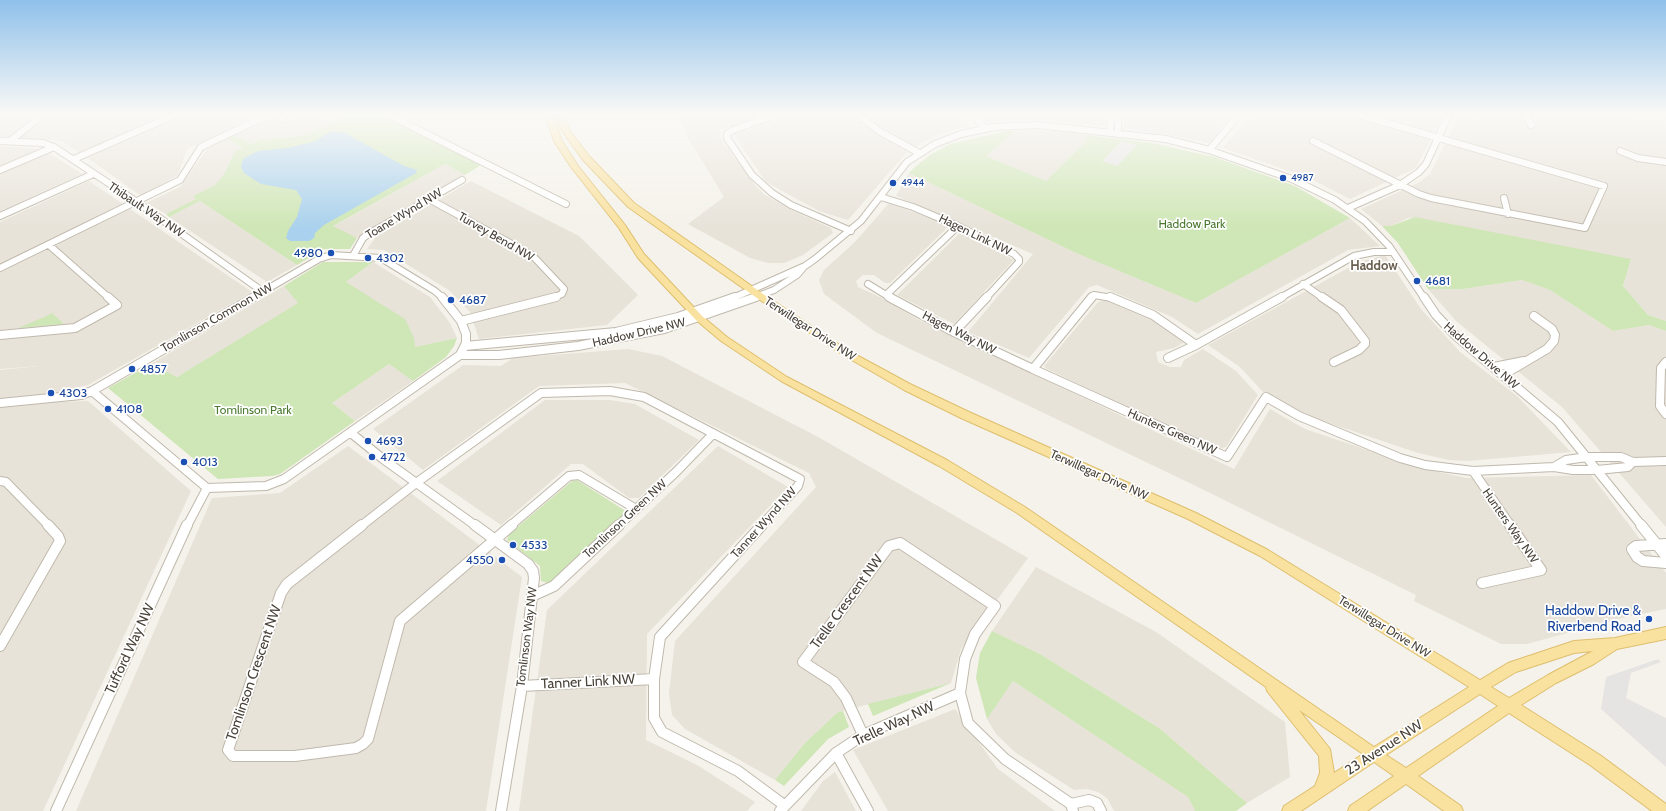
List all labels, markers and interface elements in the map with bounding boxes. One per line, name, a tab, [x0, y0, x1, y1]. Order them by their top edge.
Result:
place label: 4987	[1291, 172, 1314, 184]
marker: 4987	[1278, 173, 1288, 183]
place label: 4944	[901, 177, 924, 189]
marker: 4944	[888, 178, 898, 188]
street label: Thibault Way NW	[105, 179, 187, 241]
street label: Toane Wynd NW	[363, 186, 445, 242]
street label: Turvey Bend NW	[455, 209, 537, 265]
street label: Hagen Link NW	[936, 211, 1014, 259]
park label: Haddow Park	[1159, 217, 1225, 231]
place label: 4980	[294, 246, 323, 260]
marker: 4980	[326, 248, 336, 258]
place label: 4302	[376, 251, 404, 265]
marker: 4302	[363, 253, 373, 263]
district label: Haddow	[1350, 258, 1398, 274]
place label: 4681	[1425, 274, 1450, 288]
marker: 4681	[1412, 276, 1422, 286]
street label: Tomlinson Common NW	[159, 280, 275, 356]
place label: 4687	[459, 293, 486, 307]
street label: Terwillegar Drive NW	[762, 294, 858, 364]
marker: 4687	[446, 295, 456, 305]
street label: Hagen Way NW	[920, 308, 998, 358]
street label: Haddow Drive NW	[591, 315, 687, 351]
street label: Haddow Drive NW	[1441, 319, 1521, 393]
place label: 4857	[140, 362, 167, 376]
marker: 4857	[127, 364, 137, 374]
place label: 4303	[59, 386, 87, 400]
marker: 4303	[46, 388, 56, 398]
place label: 4108	[116, 402, 142, 416]
park label: Tomlinson Park	[214, 403, 292, 417]
marker: 4108	[103, 404, 113, 414]
street label: Hunters Green NW	[1125, 406, 1219, 458]
place label: 4693	[376, 434, 403, 448]
marker: 4693	[363, 436, 373, 446]
street label: Terwillegar Drive NW	[1048, 447, 1150, 503]
place label: 4722	[380, 450, 406, 464]
marker: 4722	[367, 452, 377, 462]
place label: 4013	[192, 455, 218, 469]
marker: 4013	[179, 457, 189, 467]
street label: Tomlinson Green NW	[580, 477, 670, 561]
street label: Tanner Wynd NW	[728, 484, 800, 562]
street label: Hunters Way NW	[1479, 486, 1541, 566]
place label: 4533	[521, 538, 547, 552]
marker: 4533	[508, 540, 518, 550]
street label: Trelle Crescent NW	[807, 552, 887, 652]
place label: 4550	[466, 553, 494, 567]
marker: 4550	[497, 555, 507, 565]
street label: Tomlinson Way NW	[514, 586, 540, 688]
street label: Terwillegar Drive NW	[1335, 593, 1433, 661]
street label: Tufford Way NW	[102, 601, 158, 697]
street label: Tomlinson Crescent NW	[223, 603, 285, 743]
place label: Haddow Drive & Riverbend Road	[1545, 603, 1641, 636]
marker: Haddow Drive & Riverbend Road	[1644, 614, 1654, 624]
street label: Tanner Link NW	[541, 671, 635, 693]
street label: Trelle Way NW	[851, 698, 937, 750]
street label: 23 Avenue NW	[1342, 717, 1426, 779]

